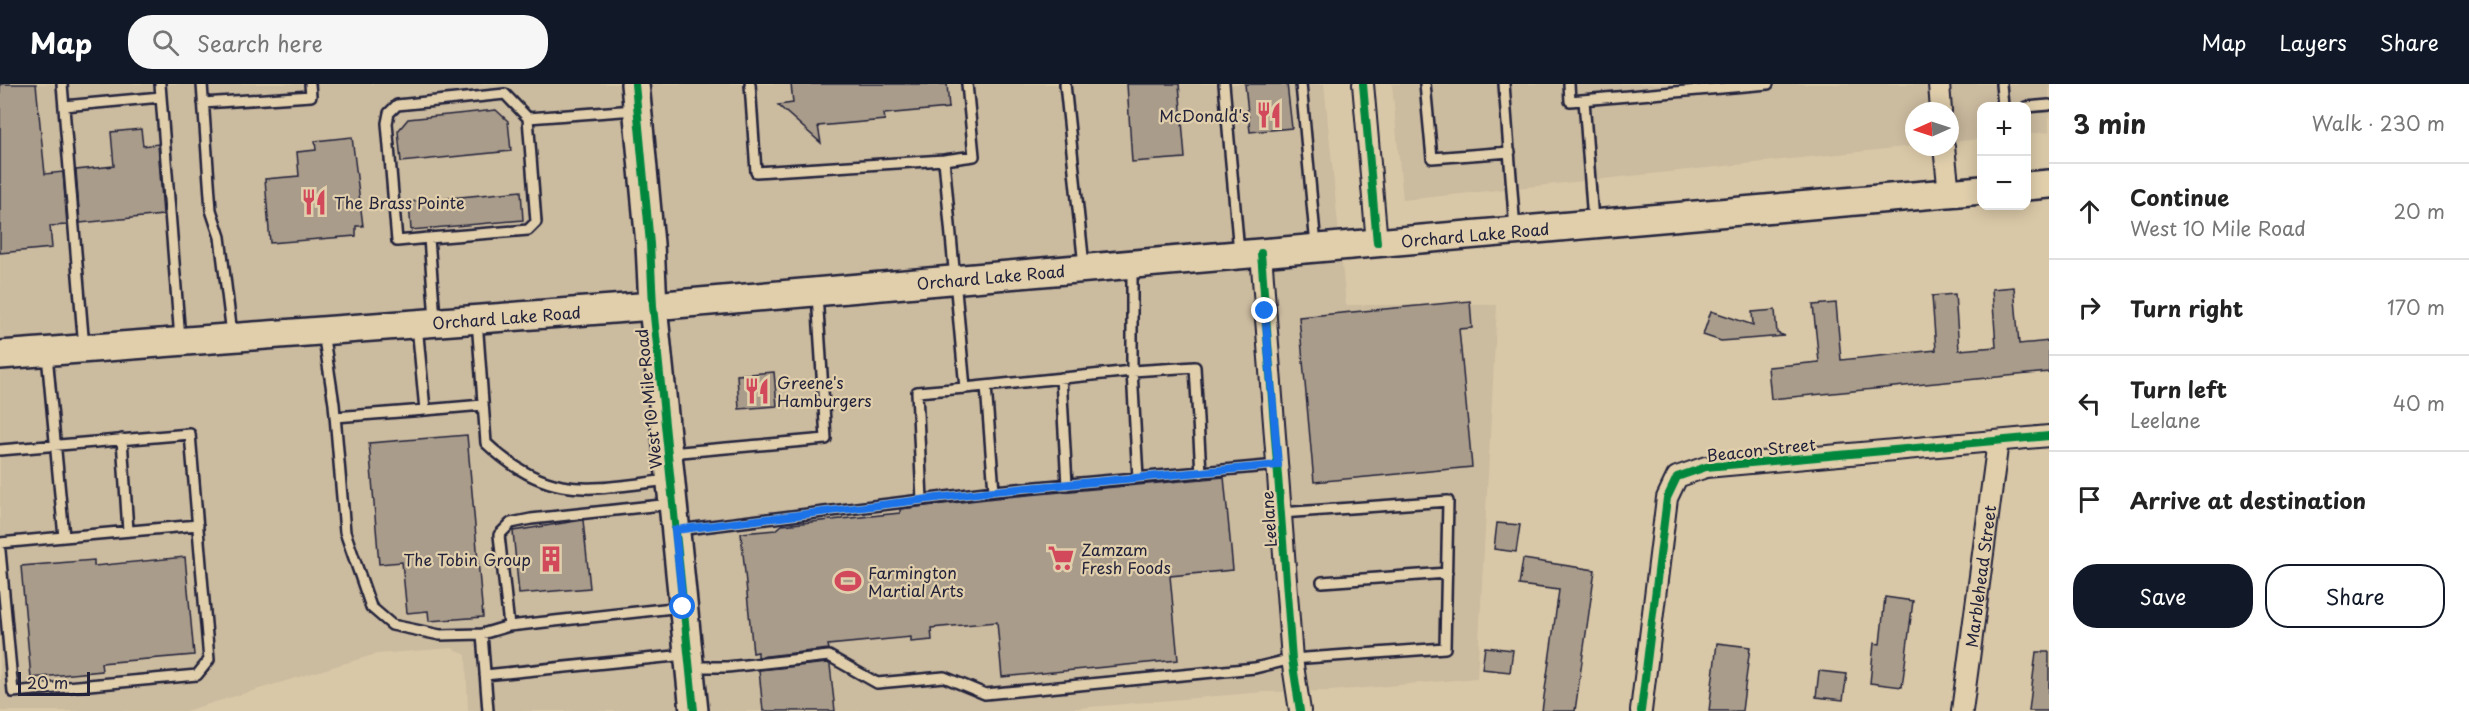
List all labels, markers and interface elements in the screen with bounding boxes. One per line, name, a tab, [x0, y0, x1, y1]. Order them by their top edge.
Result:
search box	[128, 15, 548, 69]
text: Map	[30, 21, 92, 64]
icon: search	[149, 26, 182, 59]
text: Search here	[197, 26, 323, 59]
text: Map	[2202, 26, 2246, 58]
text: Layers	[2279, 26, 2347, 58]
text: Share	[2380, 26, 2439, 58]
restaurant icon: McDonald's	[1254, 100, 1284, 130]
north arrow	[1905, 102, 1959, 156]
map controls	[1977, 102, 2031, 210]
button: +	[1977, 102, 2031, 156]
place label: McDonald's	[1159, 103, 1249, 127]
text: 3 min	[2073, 104, 2146, 143]
text: Walk · 230 m	[2312, 108, 2445, 138]
button: −	[1977, 156, 2031, 210]
text: Continue	[2130, 180, 2229, 213]
restaurant icon: The Brass Pointe	[299, 187, 329, 217]
place label: The Brass Pointe	[334, 190, 465, 214]
icon: ahead	[2073, 195, 2106, 228]
text: 20 m	[2393, 196, 2445, 226]
text: West 10 Mile Road	[2130, 213, 2306, 243]
street label: Orchard Lake Road	[1400, 216, 1550, 253]
street label: Orchard Lake Road	[916, 258, 1066, 295]
icon: right	[2073, 291, 2106, 324]
text: Turn right	[2130, 291, 2243, 324]
text: 170 m	[2387, 292, 2445, 322]
route end	[1251, 297, 1277, 323]
street label: Orchard Lake Road	[431, 299, 582, 335]
street label: West 10 Mile Road	[629, 328, 667, 470]
place label: Greene's Hamburgers	[777, 370, 872, 412]
text: Turn left	[2130, 372, 2227, 405]
restaurant icon: Greene's Hamburgers	[742, 376, 772, 406]
icon: left	[2073, 387, 2106, 420]
text: 40 m	[2393, 388, 2445, 418]
text: Leelane	[2130, 405, 2201, 435]
street label: Beacon Street	[1705, 431, 1817, 467]
icon: arrive	[2073, 483, 2106, 516]
text: Arrive at destination	[2130, 483, 2366, 516]
street label: Leelane	[1254, 490, 1282, 548]
street label: Marblehead Street	[1959, 503, 2001, 649]
place label: Zamzam Fresh Foods	[1081, 537, 1171, 579]
supermarket icon: Zamzam Fresh Foods	[1046, 543, 1076, 573]
building icon: The Tobin Group	[536, 544, 566, 574]
place label: The Tobin Group	[404, 547, 531, 571]
place label: Farmington Martial Arts	[868, 560, 964, 602]
button: Save	[2073, 564, 2253, 628]
button: Share	[2265, 564, 2445, 628]
sports icon: Farmington Martial Arts	[833, 566, 863, 596]
route start	[669, 593, 695, 619]
scale bar	[18, 669, 90, 696]
text: 20 m	[27, 670, 68, 694]

